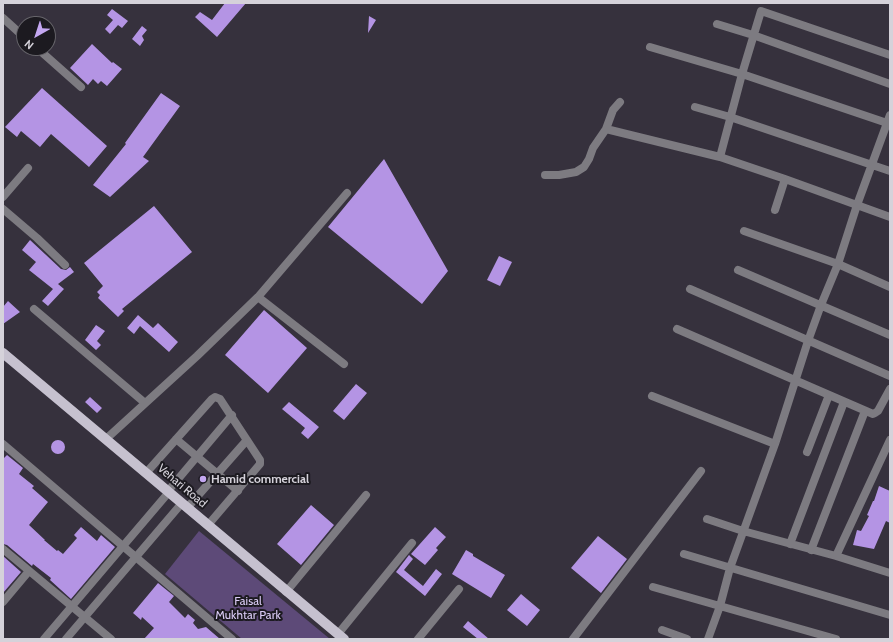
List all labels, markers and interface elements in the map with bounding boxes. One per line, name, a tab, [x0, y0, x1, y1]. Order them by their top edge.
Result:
north arrow	[16, 16, 56, 56]
text: N	[22, 37, 37, 52]
street label: Vehari Road	[154, 461, 210, 511]
place label: Hamid commercial	[211, 472, 309, 486]
marker: Hamid commercial	[198, 474, 208, 484]
park label: Faisal Mukhtar Park	[215, 594, 281, 622]

